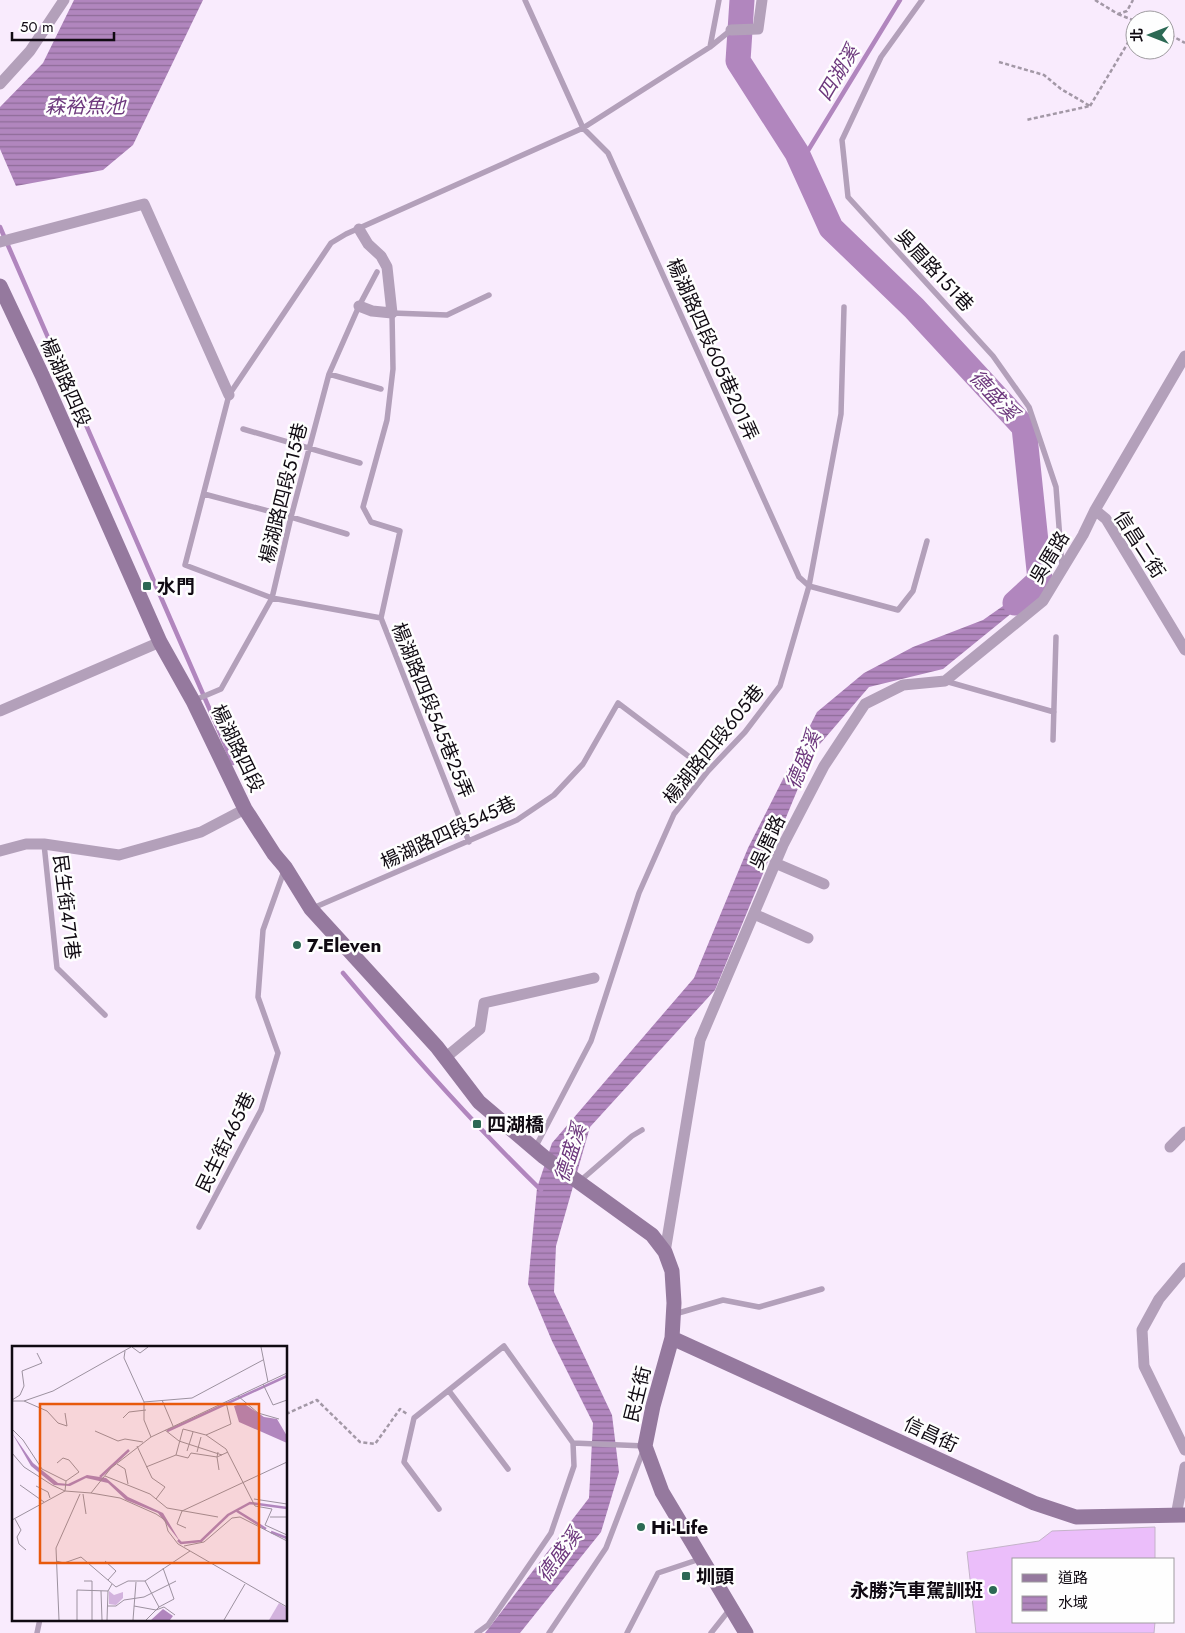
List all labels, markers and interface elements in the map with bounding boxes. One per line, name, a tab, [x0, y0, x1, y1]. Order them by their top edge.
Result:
scale bar	[12, 10, 115, 42]
north arrow	[1125, 10, 1175, 60]
text: 50 m	[20, 16, 54, 38]
text: 北	[1127, 28, 1147, 42]
water label: 四湖溪	[811, 38, 868, 106]
water label: 森裕魚池	[45, 92, 127, 121]
street label: 吳眉路151巷	[889, 223, 980, 318]
street label: 楊湖路四段605巷201弄	[660, 254, 765, 445]
street label: 楊湖路四段	[34, 333, 97, 431]
water label: 德盛溪	[963, 364, 1027, 429]
street label: 楊湖路四段515巷	[253, 420, 314, 566]
street label: 信昌二街	[1108, 505, 1172, 584]
street label: 吳厝路	[1023, 526, 1076, 589]
place label: 水門	[157, 573, 195, 600]
marker: 水門	[141, 580, 153, 592]
street label: 楊湖路四段545巷25弄	[385, 618, 480, 802]
street label: 楊湖路四段605巷	[657, 679, 770, 810]
street label: 楊湖路四段	[205, 700, 271, 797]
water label: 德盛溪	[779, 724, 829, 793]
street label: 楊湖路四段545巷	[376, 789, 520, 876]
street label: 吳厝路	[743, 811, 792, 874]
street label: 民生街471巷	[47, 853, 86, 961]
place label: 7-Eleven	[307, 932, 381, 959]
marker: 7-Eleven	[291, 939, 303, 951]
street label: 民生街465巷	[189, 1087, 261, 1197]
place label: 四湖橋	[487, 1111, 544, 1138]
water label: 德盛溪	[547, 1117, 594, 1186]
marker: 四湖橋	[471, 1118, 483, 1130]
inset map	[12, 1346, 288, 1620]
street label: 民生街	[617, 1363, 657, 1425]
street label: 信昌街	[899, 1410, 962, 1459]
place label: Hi-Life	[651, 1514, 708, 1541]
water label: 德盛溪	[530, 1520, 591, 1588]
marker: Hi-Life	[635, 1521, 647, 1533]
legend	[1012, 1558, 1175, 1623]
place label: 圳頭	[696, 1563, 734, 1590]
text: 道路	[1058, 1567, 1088, 1589]
marker: 圳頭	[680, 1570, 692, 1582]
place label: 永勝汽車駕訓班	[850, 1577, 983, 1604]
marker: 永勝汽車駕訓班	[987, 1584, 999, 1596]
text: 水域	[1058, 1592, 1088, 1614]

